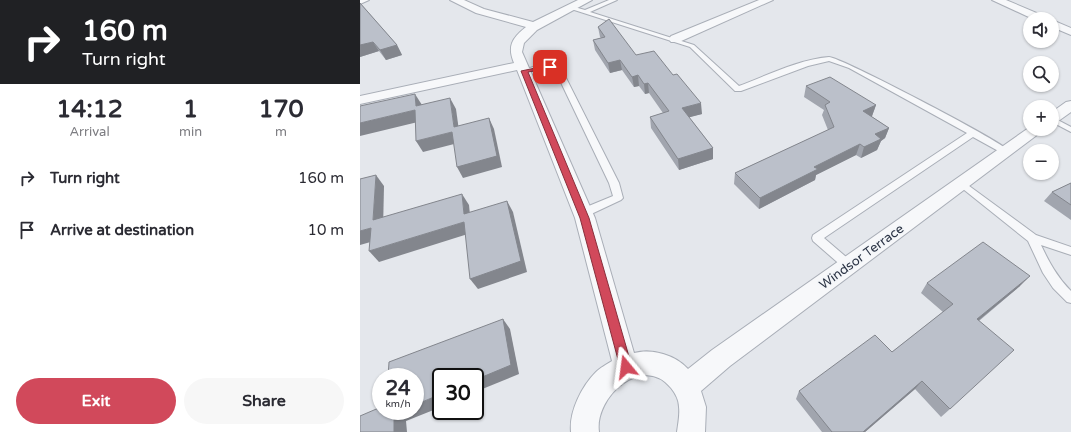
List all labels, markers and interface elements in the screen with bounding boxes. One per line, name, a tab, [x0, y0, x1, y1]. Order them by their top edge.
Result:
map controls	[1023, 12, 1059, 180]
button: sound	[1023, 12, 1059, 48]
text: 160 m	[82, 14, 168, 48]
icon: right	[16, 16, 68, 68]
text: Turn right	[82, 48, 166, 70]
pin	[533, 50, 567, 84]
icon: arrive	[539, 56, 561, 78]
button: search	[1023, 56, 1059, 92]
text: 14:12	[56, 95, 123, 124]
text: 1	[183, 95, 198, 124]
text: 170	[258, 95, 304, 124]
button: +	[1023, 100, 1059, 136]
text: Arrival	[69, 124, 110, 140]
text: min	[179, 124, 202, 140]
text: m	[275, 124, 287, 140]
button: −	[1023, 144, 1059, 180]
icon: right	[16, 167, 38, 189]
text: Turn right	[50, 169, 120, 187]
text: 160 m	[298, 169, 344, 187]
icon: arrive	[16, 219, 38, 241]
text: Arrive at destination	[50, 221, 194, 239]
text: 10 m	[307, 221, 344, 239]
street label: Windsor Terrace	[816, 221, 907, 293]
position arrow	[605, 346, 647, 388]
speed limit sign: 30	[432, 368, 484, 420]
text: 24	[385, 377, 411, 401]
button: Exit	[16, 378, 176, 424]
button: Share	[184, 378, 344, 424]
text: km/h	[385, 398, 411, 410]

